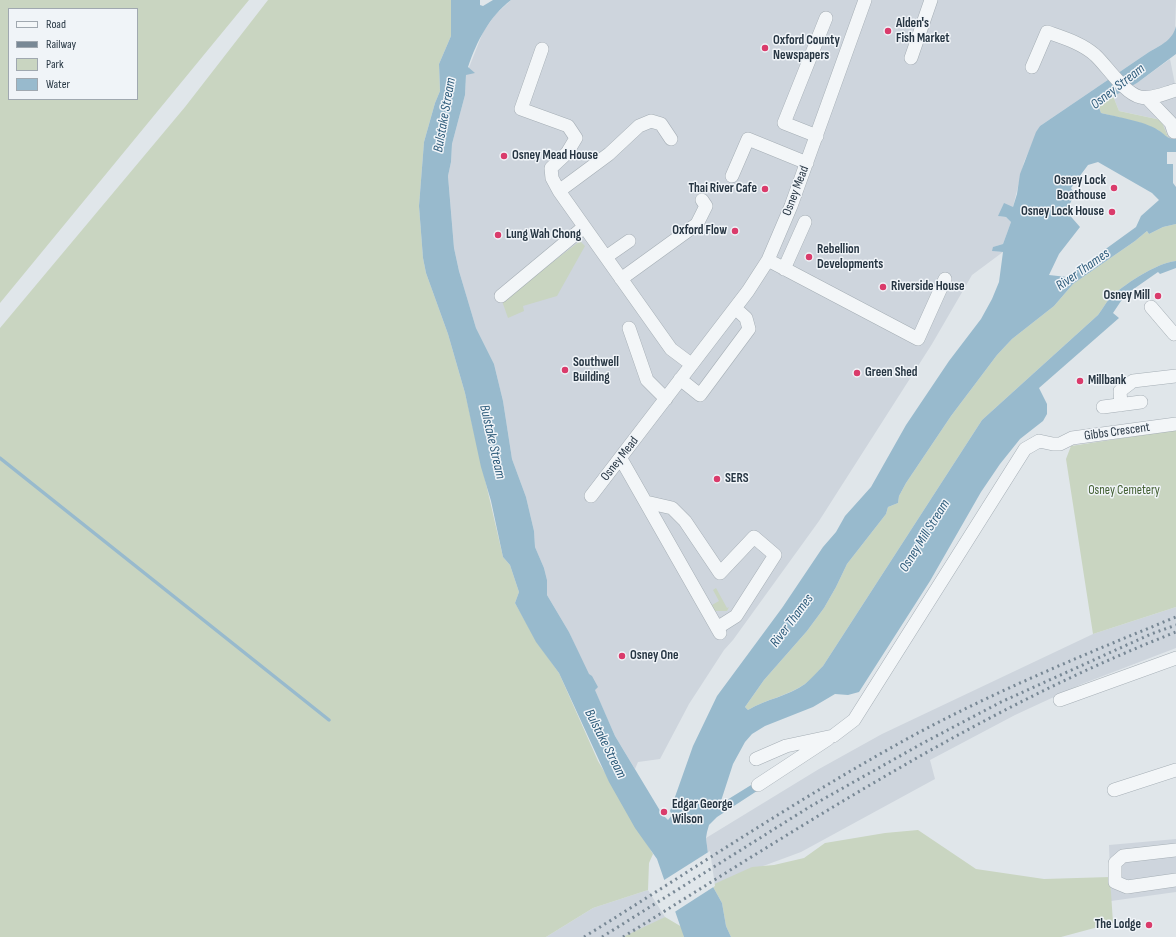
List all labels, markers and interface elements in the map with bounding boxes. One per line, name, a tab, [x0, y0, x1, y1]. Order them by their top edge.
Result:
legend	[8, 8, 138, 100]
place label: Alden's Fish Market	[896, 16, 950, 47]
text: Road	[46, 17, 66, 32]
marker: Alden's Fish Market	[883, 26, 893, 36]
place label: Oxford County Newspapers	[773, 33, 840, 64]
text: Railway	[46, 37, 76, 52]
marker: Oxford County Newspapers	[760, 43, 770, 53]
text: Park	[46, 57, 64, 72]
water label: Osney Stream	[1088, 61, 1148, 113]
water label: Bulstake Stream	[430, 76, 460, 154]
text: Water	[46, 77, 70, 92]
place label: Osney Mead House	[512, 148, 598, 164]
marker: Osney Mead House	[499, 151, 509, 161]
street label: Osney Mead	[779, 164, 813, 218]
place label: Osney Lock Boathouse	[1054, 173, 1106, 204]
place label: Thai River Cafe	[688, 181, 757, 197]
marker: Osney Lock Boathouse	[1109, 183, 1119, 193]
marker: Thai River Cafe	[760, 184, 770, 194]
place label: Osney Lock House	[1021, 204, 1104, 220]
marker: Osney Lock House	[1107, 207, 1117, 217]
place label: Oxford Flow	[672, 223, 727, 239]
marker: Oxford Flow	[730, 226, 740, 236]
place label: Lung Wah Chong	[506, 227, 581, 243]
marker: Lung Wah Chong	[493, 230, 503, 240]
place label: Rebellion Developments	[817, 242, 883, 273]
water label: River Thames	[1053, 245, 1113, 295]
marker: Rebellion Developments	[804, 252, 814, 262]
place label: Riverside House	[891, 279, 965, 295]
marker: Riverside House	[878, 282, 888, 292]
place label: Osney Mill	[1103, 288, 1150, 304]
marker: Osney Mill	[1153, 291, 1163, 301]
place label: Southwell Building	[573, 355, 619, 386]
marker: Southwell Building	[560, 365, 570, 375]
place label: Green Shed	[865, 365, 918, 381]
marker: Green Shed	[852, 368, 862, 378]
place label: Millbank	[1088, 373, 1126, 389]
marker: Millbank	[1075, 376, 1085, 386]
water label: Bulstake Stream	[475, 403, 509, 481]
street label: Gibbs Crescent	[1083, 420, 1151, 444]
street label: Osney Mead	[598, 434, 642, 484]
place label: SERS	[725, 471, 749, 487]
marker: SERS	[712, 474, 722, 484]
park label: Osney Cemetery	[1088, 483, 1160, 499]
water label: Osney Mill Stream	[896, 497, 954, 575]
water label: River Thames	[767, 591, 817, 651]
place label: Osney One	[630, 648, 679, 664]
marker: Osney One	[617, 651, 627, 661]
water label: Bulstake Stream	[580, 707, 630, 781]
place label: Edgar George Wilson	[672, 797, 733, 828]
marker: Edgar George Wilson	[659, 807, 669, 817]
place label: The Lodge	[1095, 917, 1141, 933]
marker: The Lodge	[1144, 920, 1154, 930]

